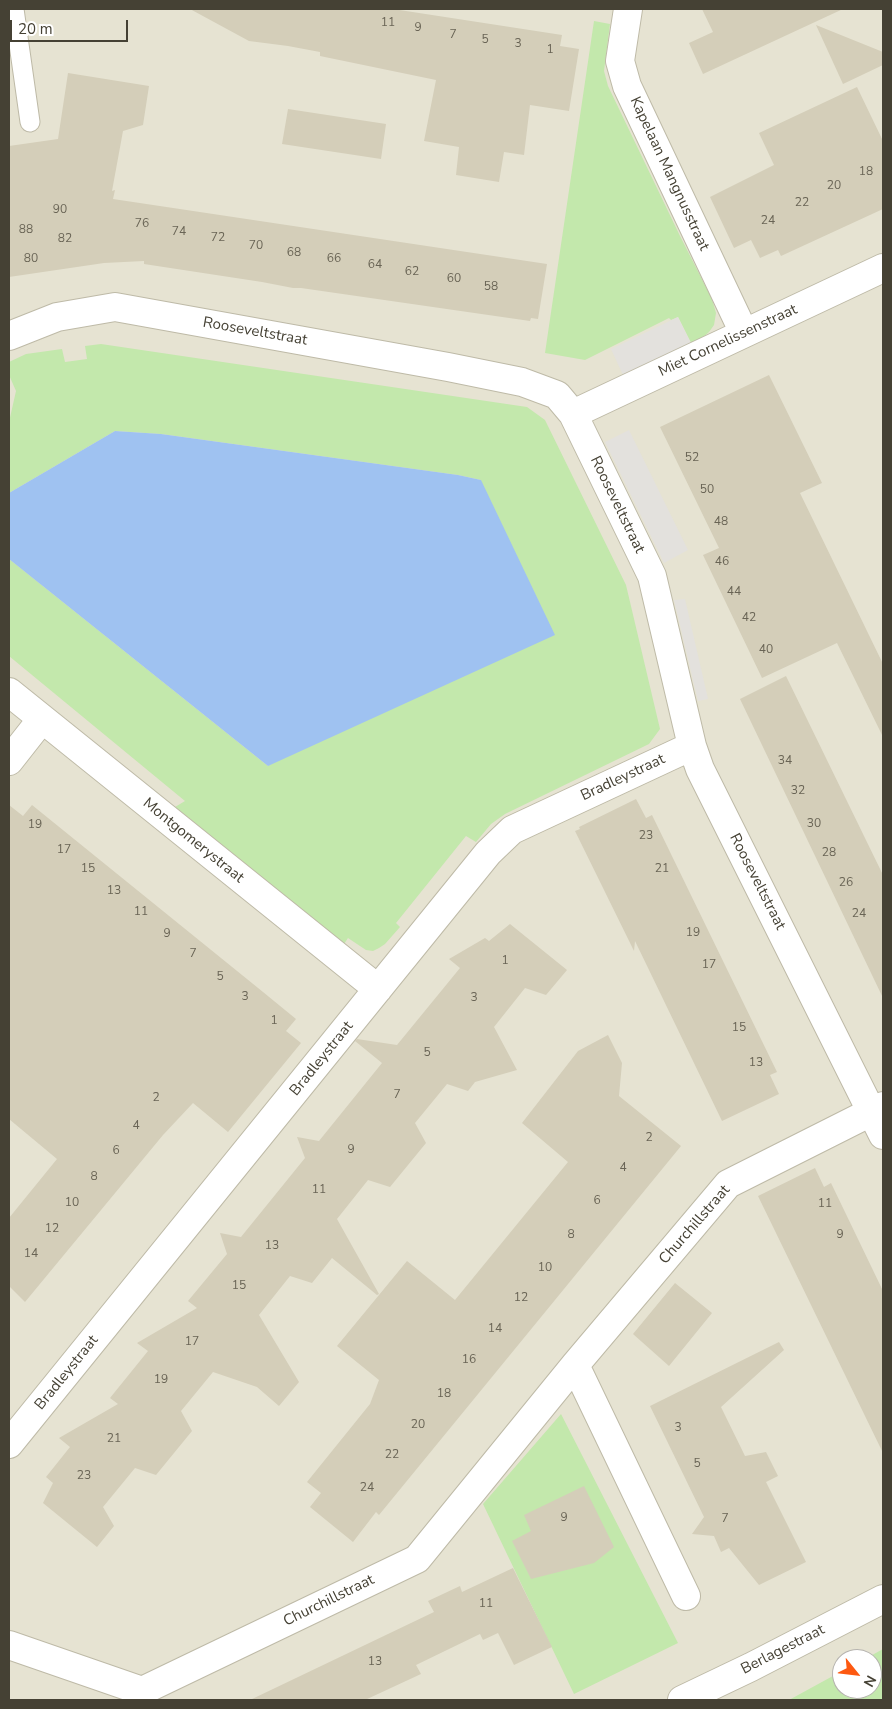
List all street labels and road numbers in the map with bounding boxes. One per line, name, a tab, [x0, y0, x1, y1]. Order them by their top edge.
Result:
street label: Kapelaan Mangnusstraat	[625, 94, 713, 254]
street label: Miet Cornelissenstraat	[656, 301, 800, 381]
street label: Rooseveltstraat	[201, 314, 309, 350]
street label: Rooseveltstraat	[586, 454, 648, 556]
street label: Bradleystraat	[578, 751, 668, 805]
street label: Montgomerystraat	[139, 795, 247, 887]
street label: Rooseveltstraat	[725, 831, 789, 933]
street label: Bradleystraat	[286, 1018, 358, 1100]
street label: Churchillstraat	[656, 1182, 734, 1268]
street label: Bradleystraat	[31, 1332, 103, 1414]
street label: Churchillstraat	[281, 1571, 377, 1631]
street label: Berlagestraat	[738, 1621, 828, 1679]

